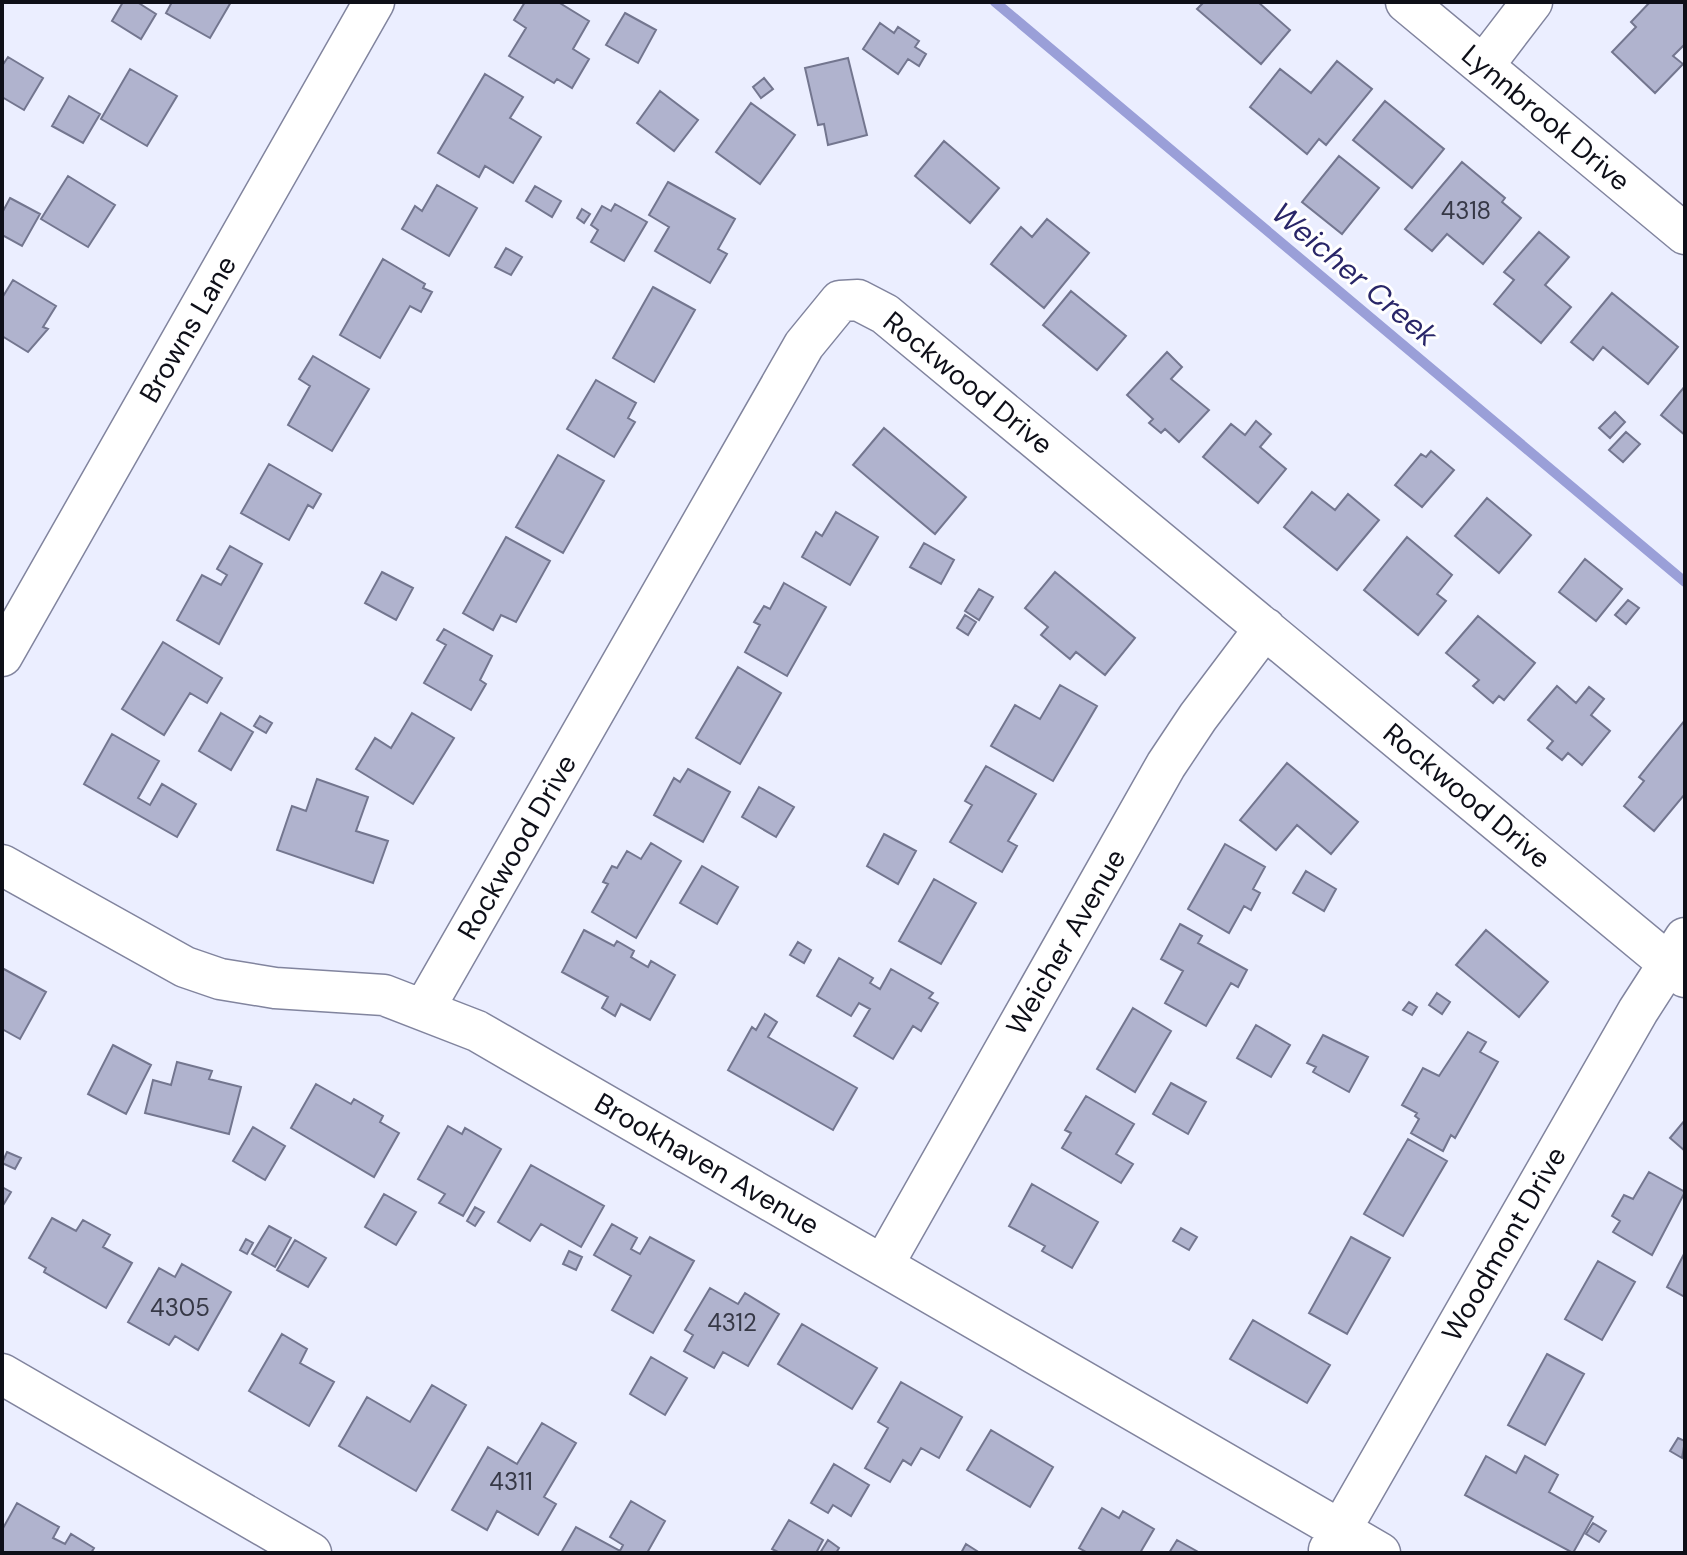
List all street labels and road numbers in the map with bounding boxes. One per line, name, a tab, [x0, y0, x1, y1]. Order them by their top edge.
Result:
street label: Lynnbrook Drive	[1454, 37, 1638, 199]
street label: Browns Lane	[131, 249, 245, 409]
street label: Rockwood Drive	[876, 303, 1060, 463]
street label: Rockwood Drive	[1375, 715, 1559, 877]
street label: Rockwood Drive	[449, 748, 585, 946]
street label: Weicher Avenue	[998, 842, 1134, 1042]
street label: Brookhaven Avenue	[588, 1085, 826, 1243]
street label: Woodmont Drive	[1433, 1140, 1575, 1348]

